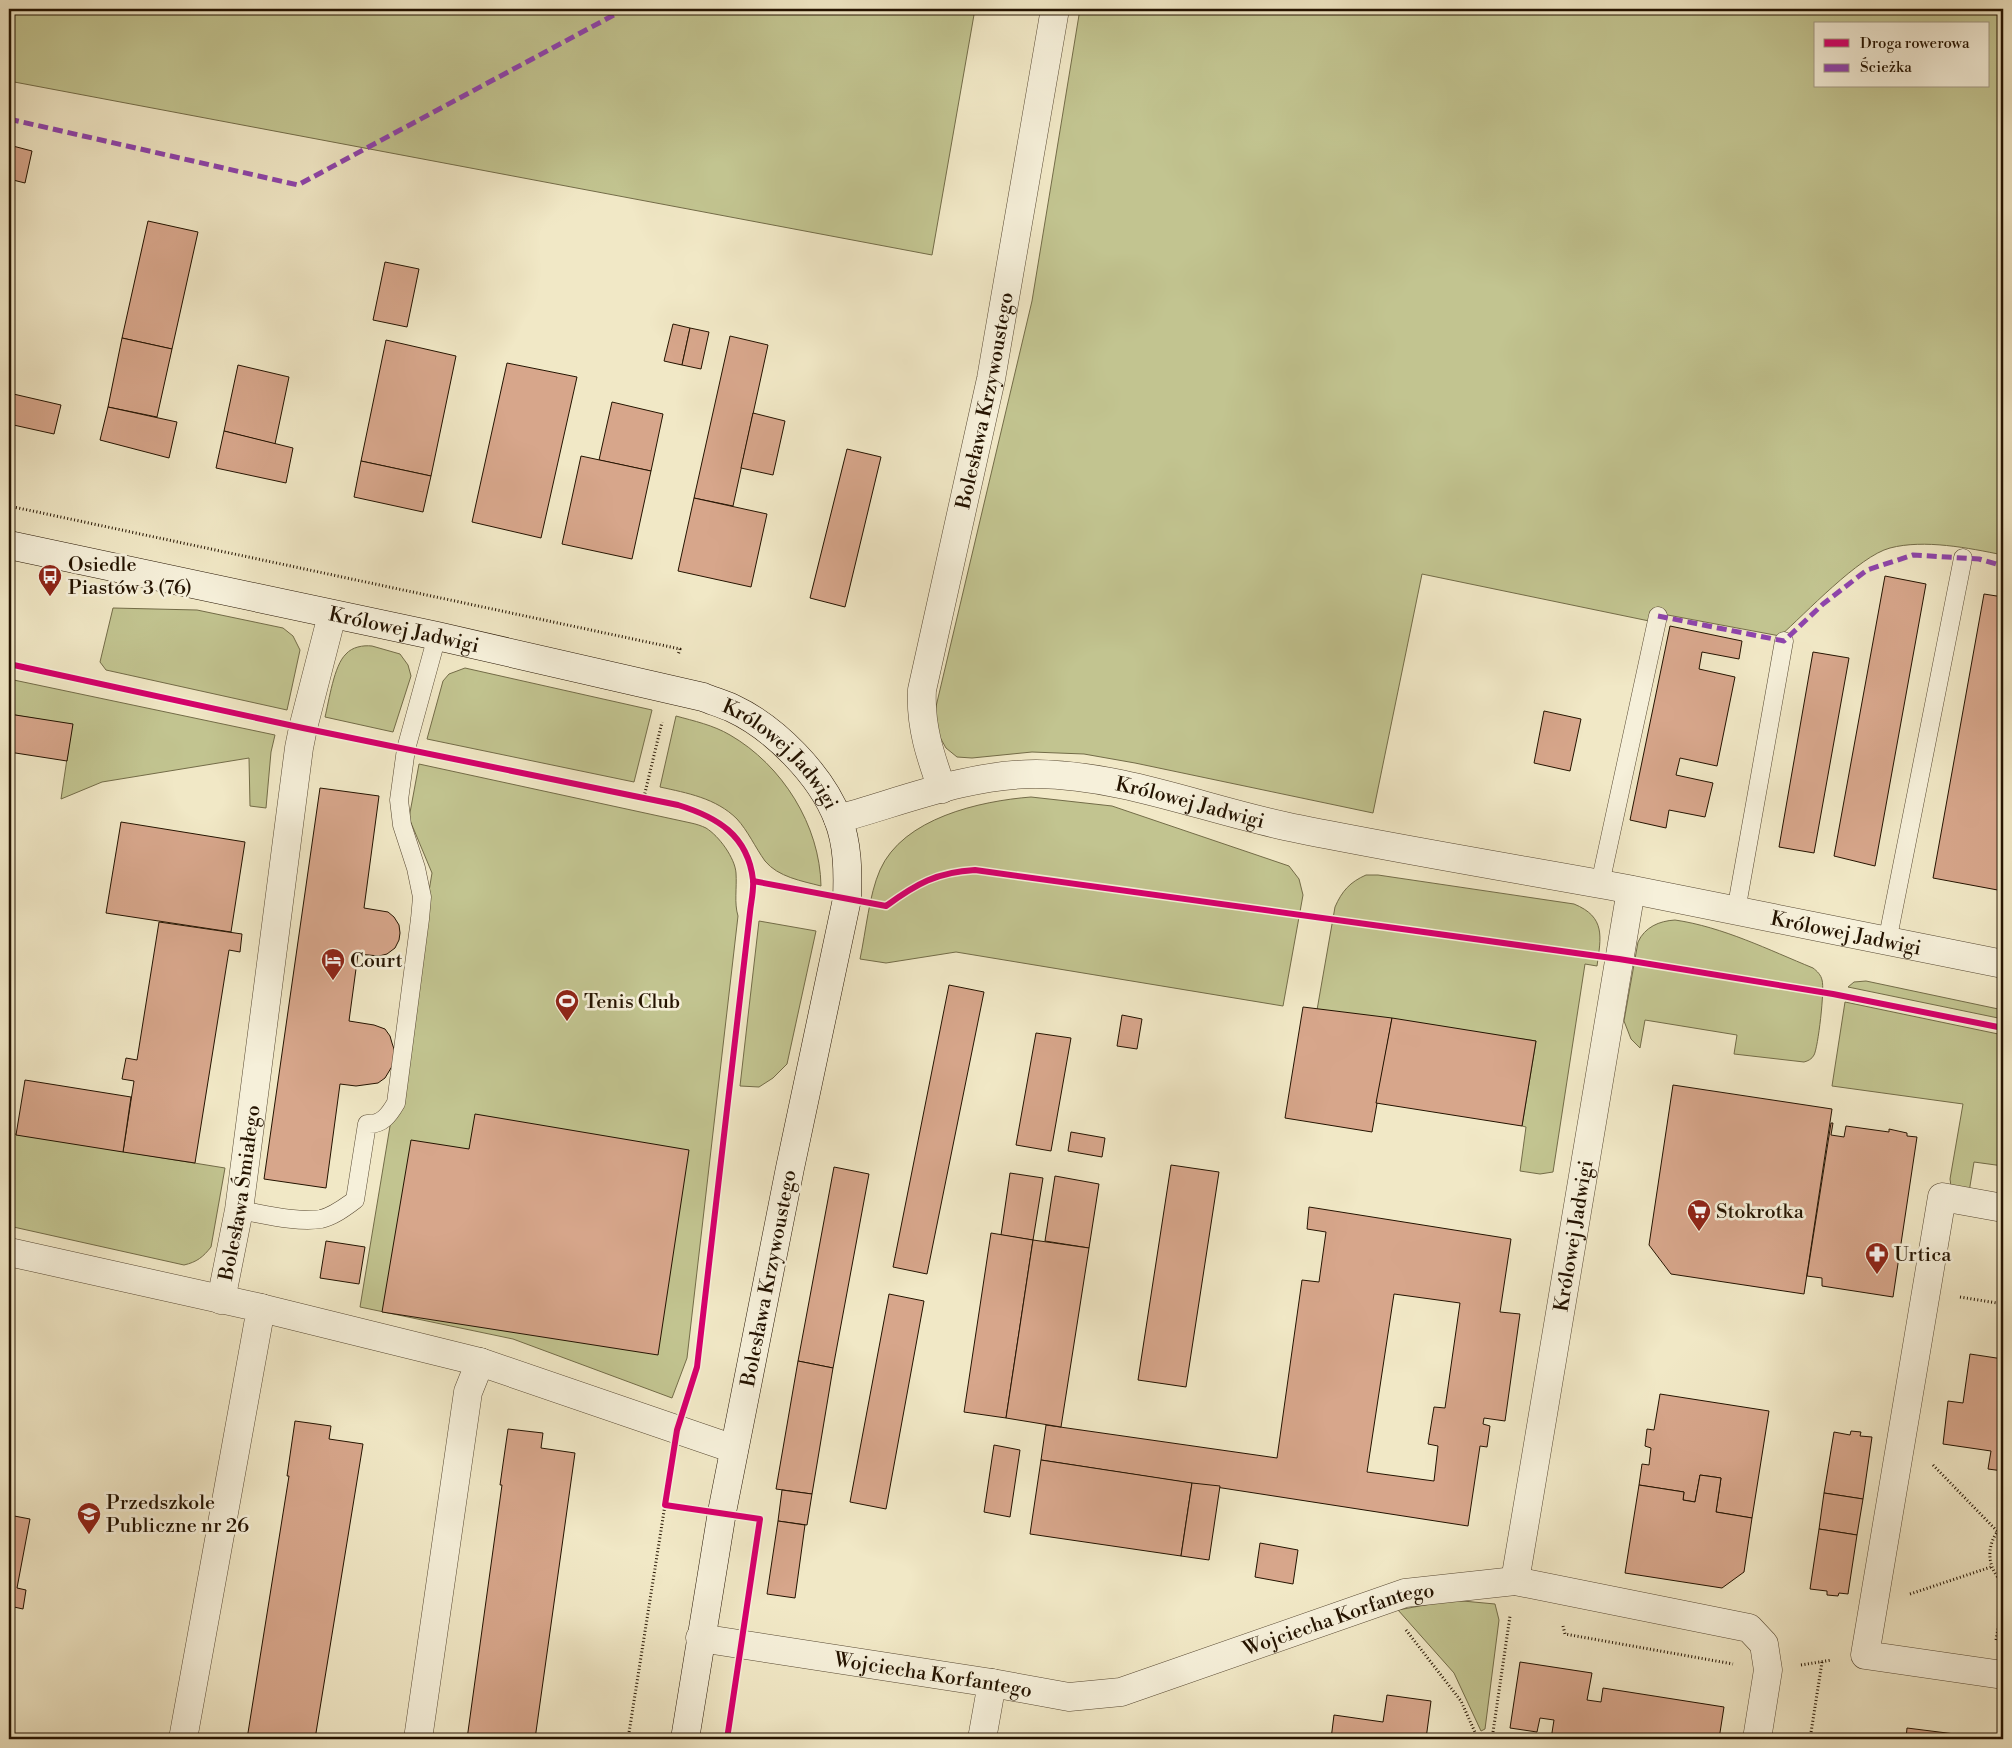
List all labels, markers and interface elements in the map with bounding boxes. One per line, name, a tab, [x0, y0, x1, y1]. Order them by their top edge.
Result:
legend	[1814, 22, 1990, 88]
text: Droga rowerowa	[1860, 34, 1970, 53]
text: Ścieżka	[1860, 57, 1912, 77]
street label: Bolesława Krzywoustego	[951, 290, 1020, 512]
place label: Osiedle Piastów 3 (76)	[68, 553, 192, 601]
bus stop icon: Osiedle Piastów 3 (76)	[37, 563, 63, 597]
street label: Królowej Jadwigi	[326, 602, 482, 659]
street label: Królowej Jadwigi	[718, 694, 843, 814]
street label: Królowej Jadwigi	[1113, 772, 1267, 835]
street label: Królowej Jadwigi	[1768, 907, 1924, 962]
hotel icon: Court	[320, 947, 346, 981]
place label: Court	[350, 949, 403, 974]
sports icon: Tenis Club	[554, 988, 580, 1022]
place label: Tenis Club	[584, 990, 680, 1015]
street label: Bolesława Śmiałego	[214, 1103, 267, 1284]
street label: Królowej Jadwigi	[1549, 1158, 1599, 1314]
street label: Bolesława Krzywoustego	[736, 1168, 803, 1390]
supermarket icon: Stokrotka	[1686, 1198, 1712, 1232]
place label: Stokrotka	[1716, 1200, 1805, 1225]
pharmacy icon: Urtica	[1864, 1241, 1890, 1275]
place label: Urtica	[1894, 1243, 1952, 1268]
place label: Przedszkole Publiczne nr 26	[106, 1491, 249, 1539]
school or university icon: Przedszkole Publiczne nr 26	[76, 1501, 102, 1535]
street label: Wojciecha Korfantego	[1239, 1579, 1436, 1663]
street label: Wojciecha Korfantego	[831, 1648, 1034, 1704]

